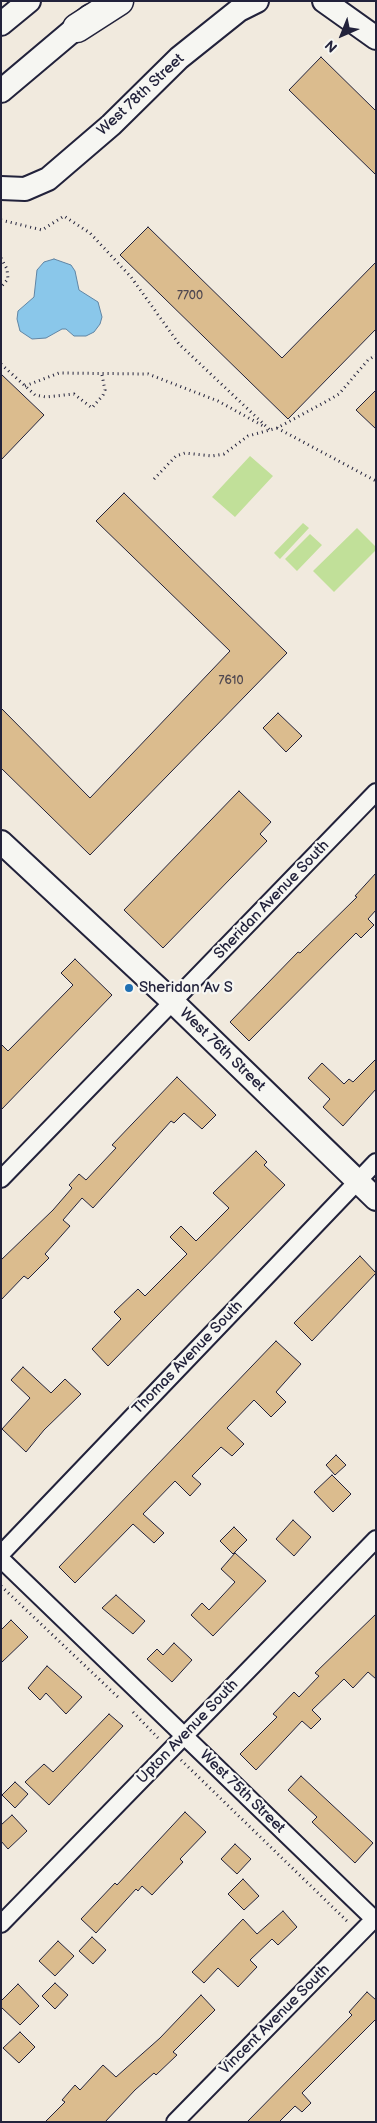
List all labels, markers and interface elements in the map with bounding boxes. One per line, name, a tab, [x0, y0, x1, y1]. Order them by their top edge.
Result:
north arrow	[317, 10, 367, 60]
text: N	[322, 36, 341, 56]
street label: West 78th Street	[94, 50, 188, 140]
house number: 7700	[177, 289, 203, 303]
house number: 7610	[219, 674, 243, 688]
street label: Sheridan Avenue South	[211, 837, 333, 963]
place label: Sheridan Av S	[139, 979, 233, 997]
marker: Sheridan Av S	[123, 982, 135, 994]
street label: West 76th Street	[175, 1004, 269, 1096]
street label: Thomas Avenue South	[129, 1297, 247, 1419]
street label: Upton Avenue South	[134, 1676, 242, 1788]
street label: West 75th Street	[196, 1747, 288, 1837]
street label: Vincent Avenue South	[216, 1961, 334, 2079]

